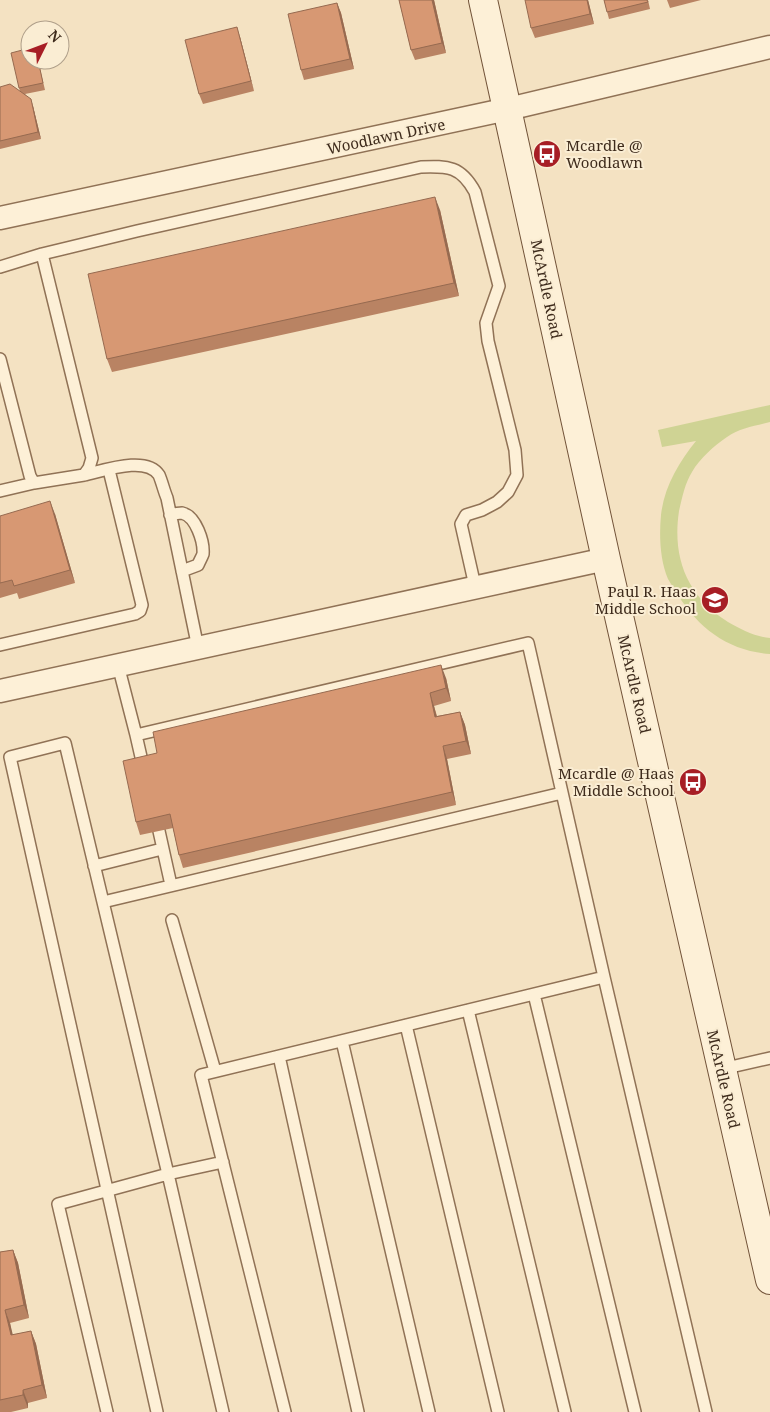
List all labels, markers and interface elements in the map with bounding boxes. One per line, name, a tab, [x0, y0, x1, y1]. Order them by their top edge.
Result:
north arrow	[20, 20, 70, 70]
text: N	[44, 26, 66, 46]
street label: Woodlawn Drive	[325, 114, 447, 158]
place label: Mcardle @ Woodlawn	[566, 135, 643, 172]
bus stop icon: Mcardle @ Woodlawn	[532, 139, 562, 169]
street label: McArdle Road	[527, 238, 567, 340]
place label: Paul R. Haas Middle School	[595, 581, 696, 618]
school or university icon: Paul R. Haas Middle School	[700, 585, 730, 615]
street label: McArdle Road	[614, 633, 656, 735]
place label: Mcardle @ Haas Middle School	[558, 763, 674, 800]
bus stop icon: Mcardle @ Haas Middle School	[678, 767, 708, 797]
street label: McArdle Road	[703, 1028, 745, 1130]

